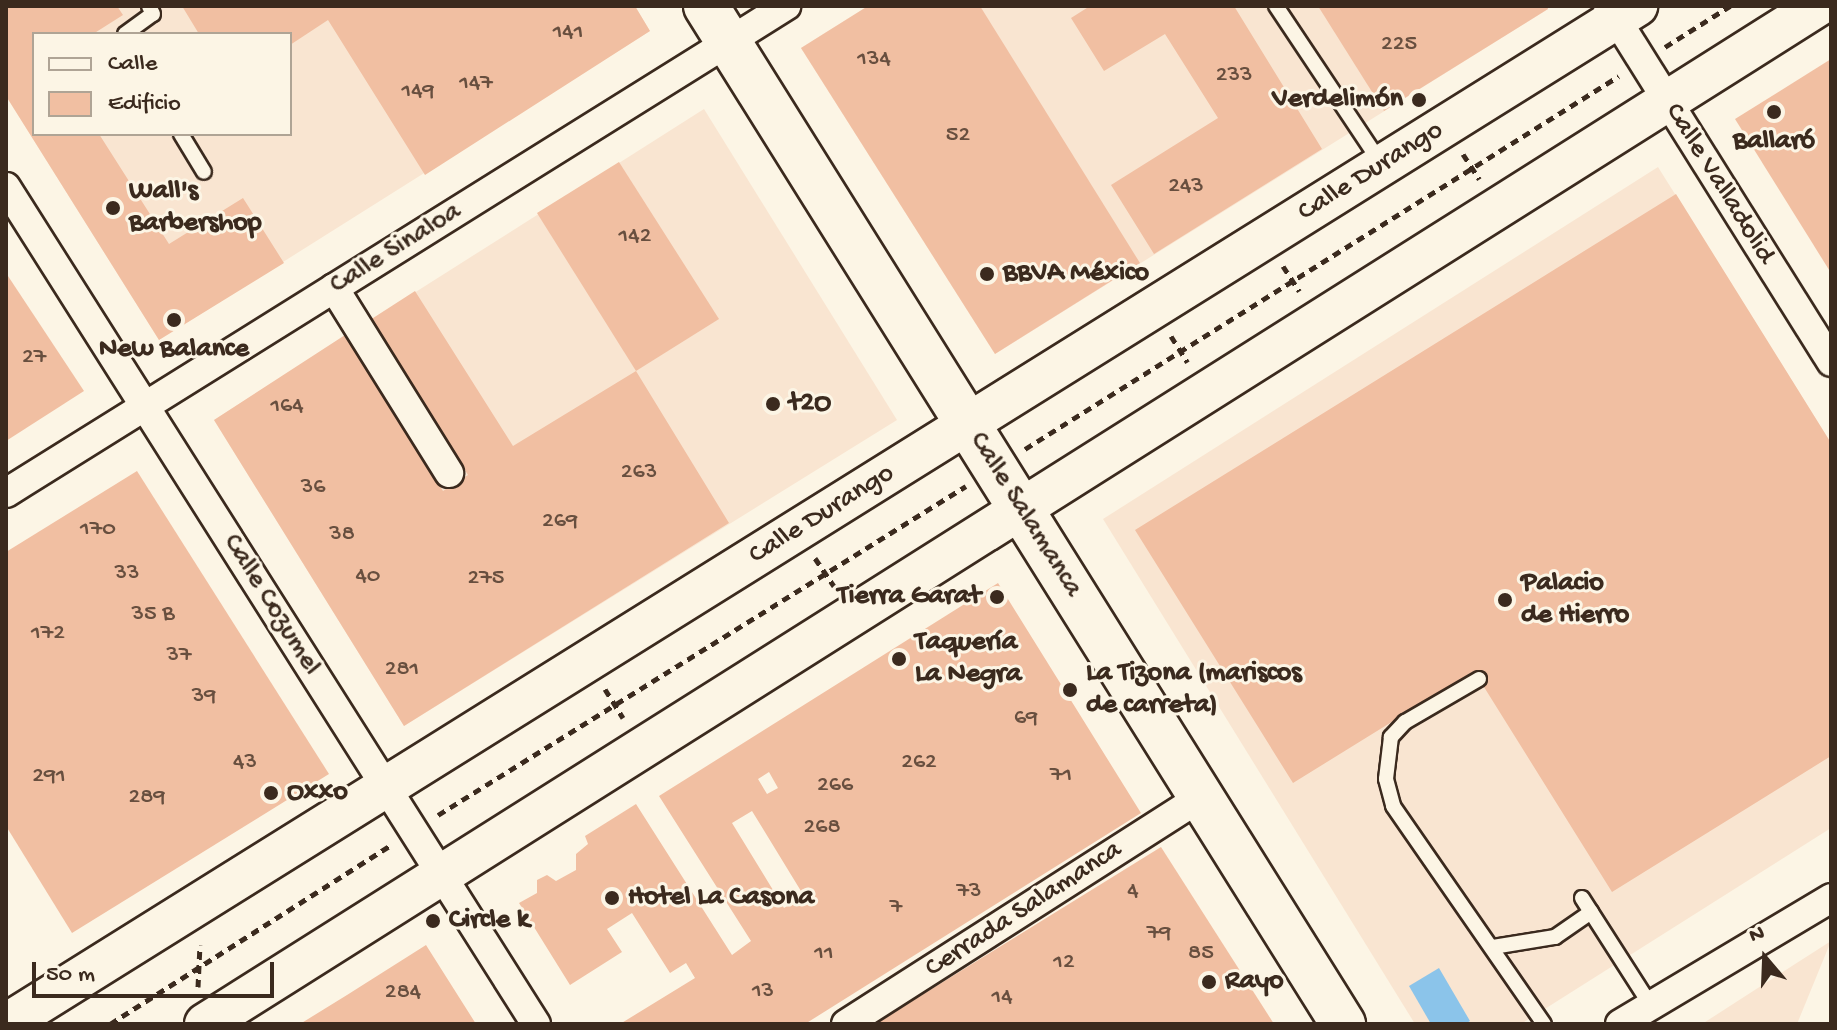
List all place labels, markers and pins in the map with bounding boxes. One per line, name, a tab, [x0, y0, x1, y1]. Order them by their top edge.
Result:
place label: Verdelimón	[1272, 83, 1403, 117]
marker: Verdelimón	[1410, 91, 1428, 109]
marker: Ballaró	[1765, 103, 1783, 121]
place label: Ballaró	[1733, 125, 1815, 159]
place label: Wall's Barbershop	[129, 175, 262, 241]
marker: Wall's Barbershop	[104, 199, 122, 217]
place label: BBVA México	[1003, 257, 1149, 291]
marker: BBVA México	[978, 265, 996, 283]
marker: New Balance	[165, 311, 183, 329]
place label: New Balance	[99, 333, 249, 367]
place label: t2O	[789, 387, 831, 421]
marker: t2O	[764, 395, 782, 413]
place label: Palacio de Hierro	[1521, 567, 1629, 633]
place label: Tierra Garat	[838, 580, 981, 614]
marker: Tierra Garat	[988, 588, 1006, 606]
marker: Palacio de Hierro	[1496, 591, 1514, 609]
place label: Taquería La Negra	[915, 626, 1022, 692]
marker: Taquería La Negra	[890, 650, 908, 668]
place label: La Tizona (mariscos de carreta)	[1086, 657, 1302, 723]
marker: La Tizona (mariscos de carreta)	[1061, 681, 1079, 699]
place label: Oxxo	[287, 776, 348, 810]
marker: Oxxo	[262, 784, 280, 802]
place label: Hotel La Casona	[628, 881, 814, 915]
marker: Hotel La Casona	[603, 889, 621, 907]
place label: Circle k	[449, 904, 529, 938]
marker: Circle k	[424, 912, 442, 930]
place label: Rayo	[1225, 965, 1284, 999]
marker: Rayo	[1200, 973, 1218, 991]

